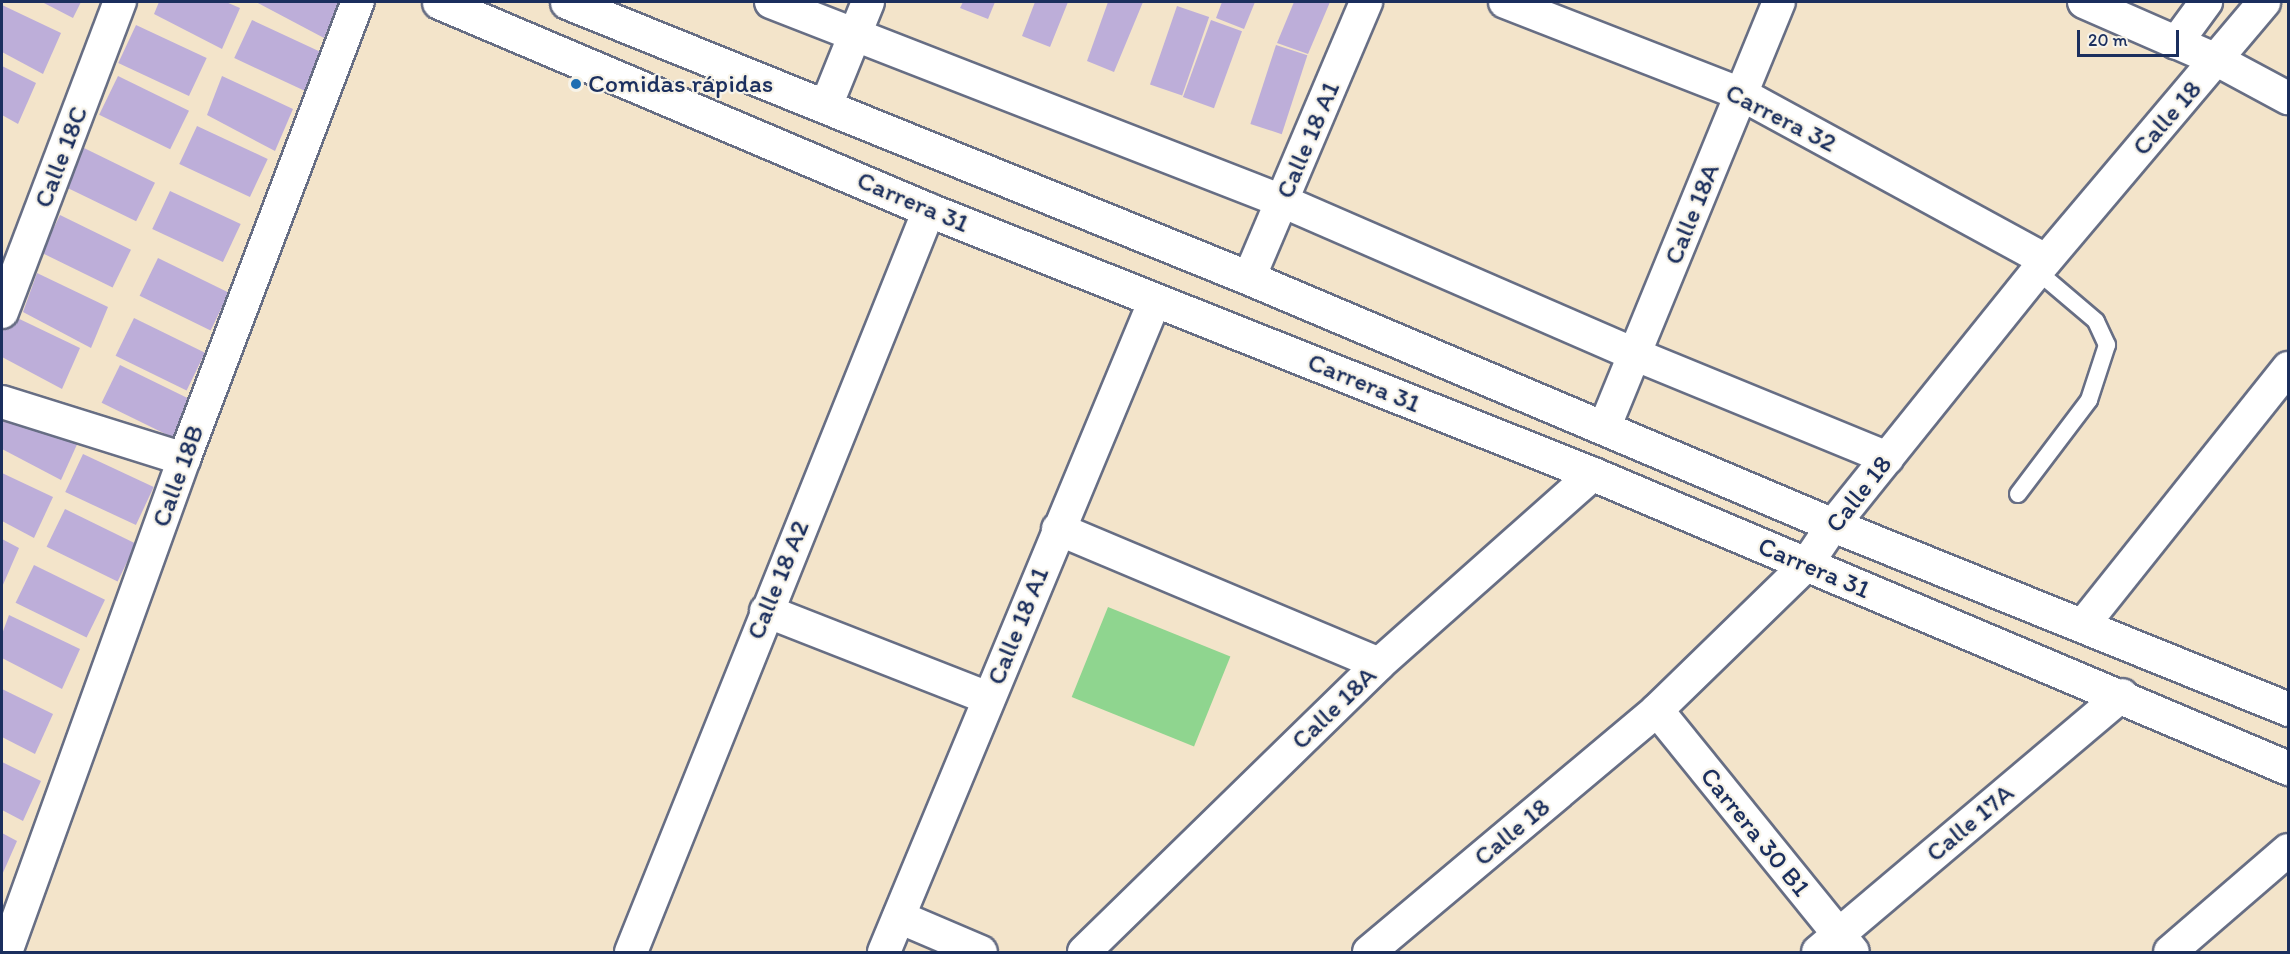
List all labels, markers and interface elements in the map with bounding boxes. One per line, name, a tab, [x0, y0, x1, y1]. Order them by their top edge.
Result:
scale bar	[2080, 18, 2182, 56]
text: 20 m	[2088, 29, 2128, 51]
place label: Comidas rápidas	[588, 68, 773, 100]
street label: Calle 18	[2126, 74, 2208, 162]
marker: Comidas rápidas	[569, 77, 583, 91]
street label: Calle 18 A1	[1269, 77, 1347, 203]
street label: Carrera 32	[1720, 77, 1842, 159]
street label: Calle 18C	[27, 102, 95, 212]
street label: Calle 18A	[1658, 159, 1726, 269]
street label: Carrera 31	[852, 164, 974, 240]
street label: Carrera 31	[1303, 346, 1425, 420]
street label: Calle 18B	[145, 421, 211, 531]
street label: Calle 18	[1819, 449, 1899, 539]
street label: Calle 18 A2	[740, 516, 816, 644]
street label: Carrera 31	[1753, 530, 1875, 606]
street label: Calle 18 A1	[980, 563, 1056, 689]
street label: Calle 18A	[1285, 660, 1383, 756]
street label: Carrera 30 B1	[1693, 761, 1817, 903]
street label: Calle 17A	[1920, 777, 2020, 869]
street label: Calle 18	[1468, 791, 1556, 873]

